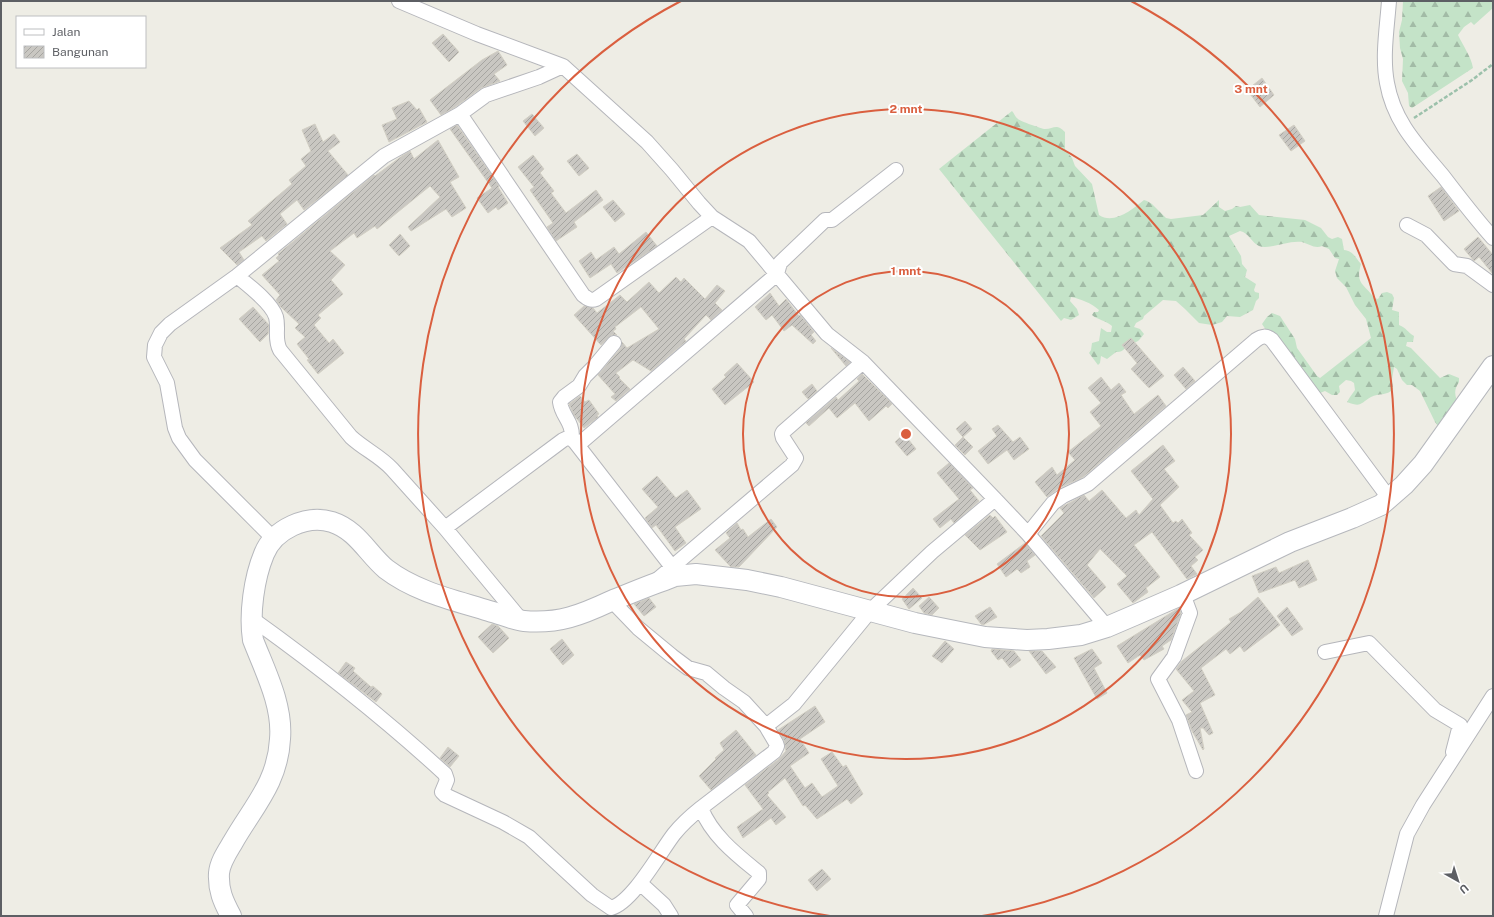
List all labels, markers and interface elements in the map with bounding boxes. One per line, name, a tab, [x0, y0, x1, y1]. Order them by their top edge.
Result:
legend	[16, 16, 146, 68]
text: Jalan	[52, 25, 81, 39]
text: Bangunan	[52, 45, 108, 59]
text: 3 mnt	[1234, 82, 1268, 96]
text: 2 mnt	[890, 102, 922, 116]
text: 1 mnt	[891, 264, 921, 278]
centre of rings	[899, 427, 913, 441]
north arrow	[1438, 861, 1478, 901]
text: U	[1457, 882, 1471, 896]

